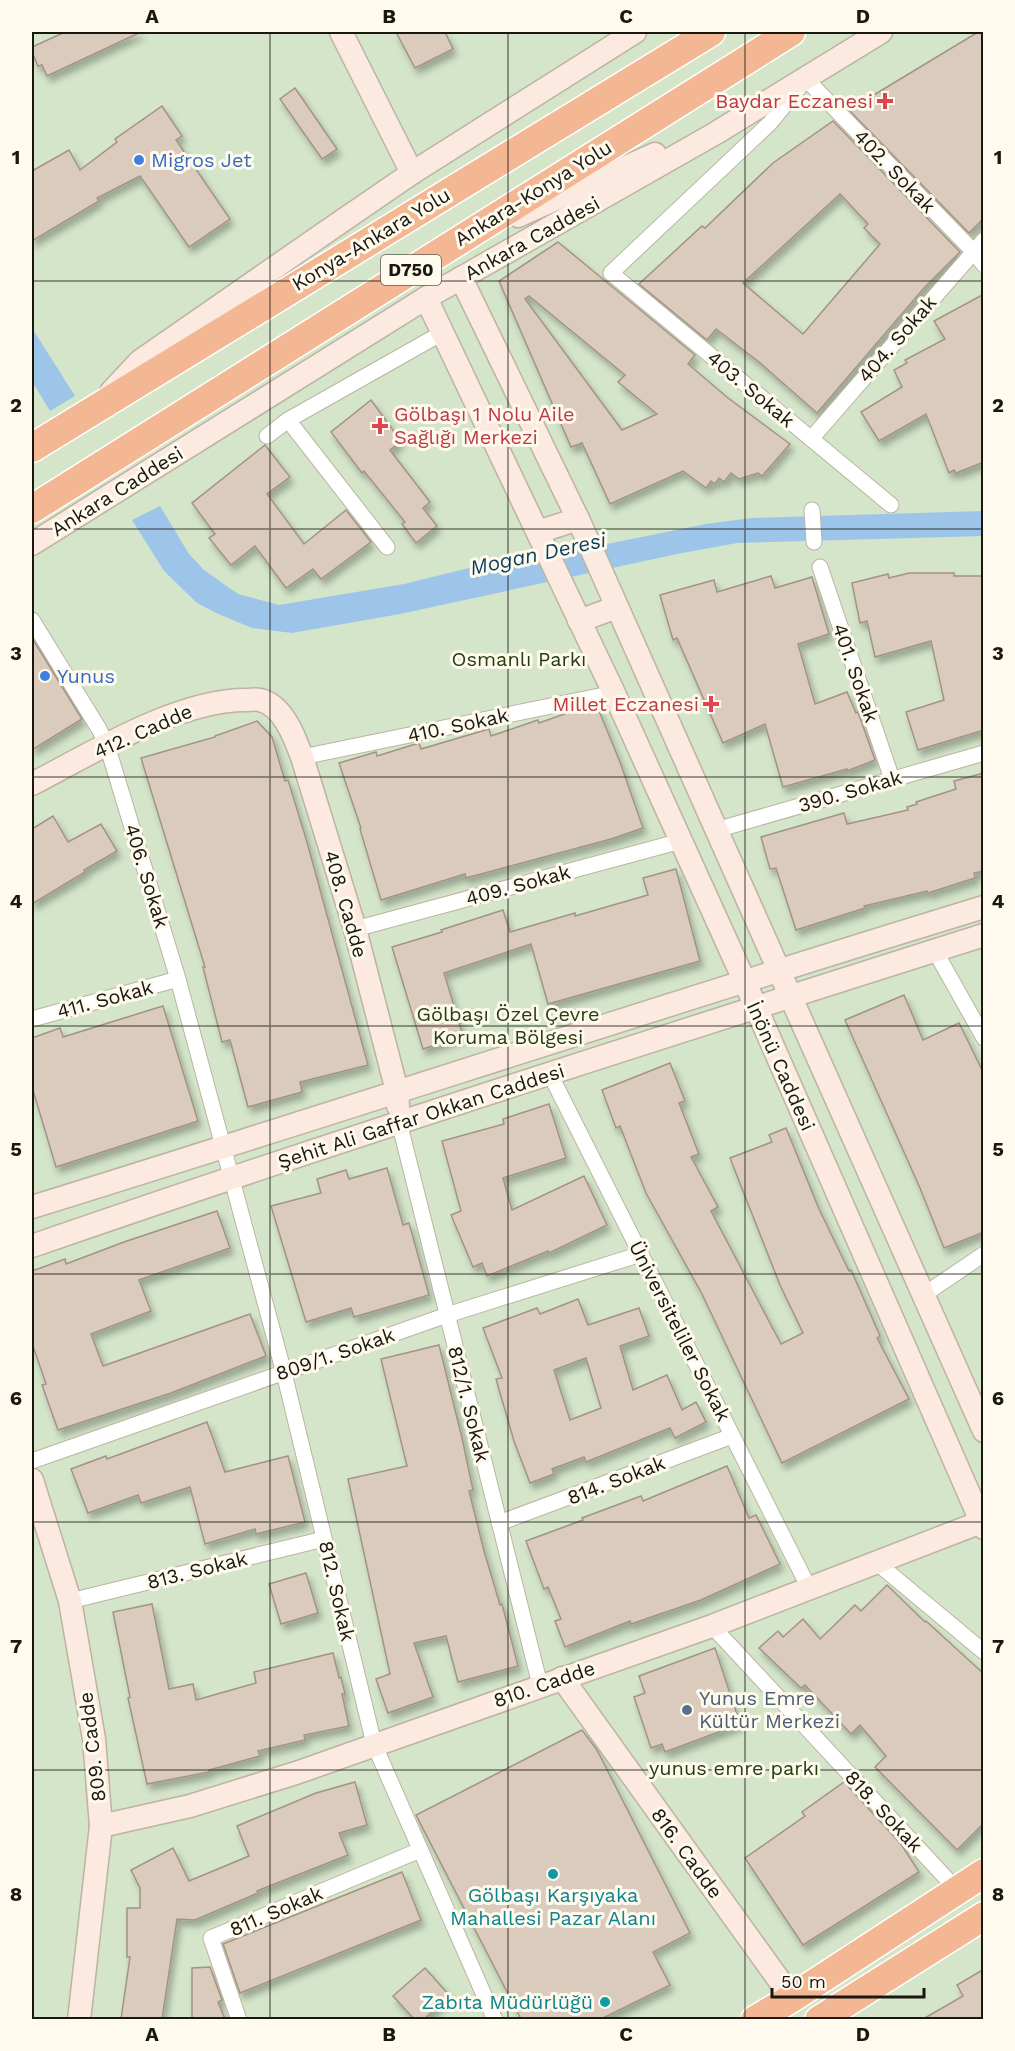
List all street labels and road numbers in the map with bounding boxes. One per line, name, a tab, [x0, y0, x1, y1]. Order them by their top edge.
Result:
street label: 402. Sokak	[849, 124, 941, 218]
street label: Ankara-Konya Yolu	[450, 135, 616, 251]
street label: Konya-Ankara Yolu	[287, 182, 455, 296]
street label: Ankara Caddesi	[460, 191, 604, 285]
road number: D750	[381, 255, 441, 285]
street label: 404. Sokak	[853, 291, 941, 387]
street label: 403. Sokak	[702, 346, 800, 432]
street label: Ankara Caddesi	[47, 441, 187, 541]
street label: 401. Sokak	[828, 620, 884, 726]
street label: 412. Cadde	[90, 699, 196, 763]
street label: 410. Sokak	[405, 703, 511, 747]
street label: 390. Sokak	[795, 765, 905, 817]
street label: 406. Sokak	[120, 821, 174, 931]
street label: 408. Cadde	[319, 847, 373, 961]
street label: 409. Sokak	[463, 859, 573, 911]
street label: 411. Sokak	[54, 975, 156, 1023]
street label: İnönü Caddesi	[742, 998, 820, 1134]
street label: Şehit Ali Gaffar Okkan Caddesi	[275, 1058, 567, 1174]
street label: Üniversiteliler Sokak	[624, 1237, 736, 1425]
street label: 809/1. Sokak	[272, 1322, 398, 1386]
street label: 812/1. Sokak	[443, 1343, 495, 1465]
street label: 814. Sokak	[564, 1450, 668, 1510]
street label: 812. Sokak	[314, 1538, 360, 1644]
street label: 813. Sokak	[144, 1546, 250, 1594]
street label: 810. Cadde	[490, 1655, 598, 1713]
street label: 809. Cadde	[73, 1691, 111, 1803]
street label: 818. Sokak	[840, 1765, 928, 1857]
street label: 816. Cadde	[646, 1803, 728, 1903]
street label: 811. Sokak	[226, 1881, 326, 1941]

